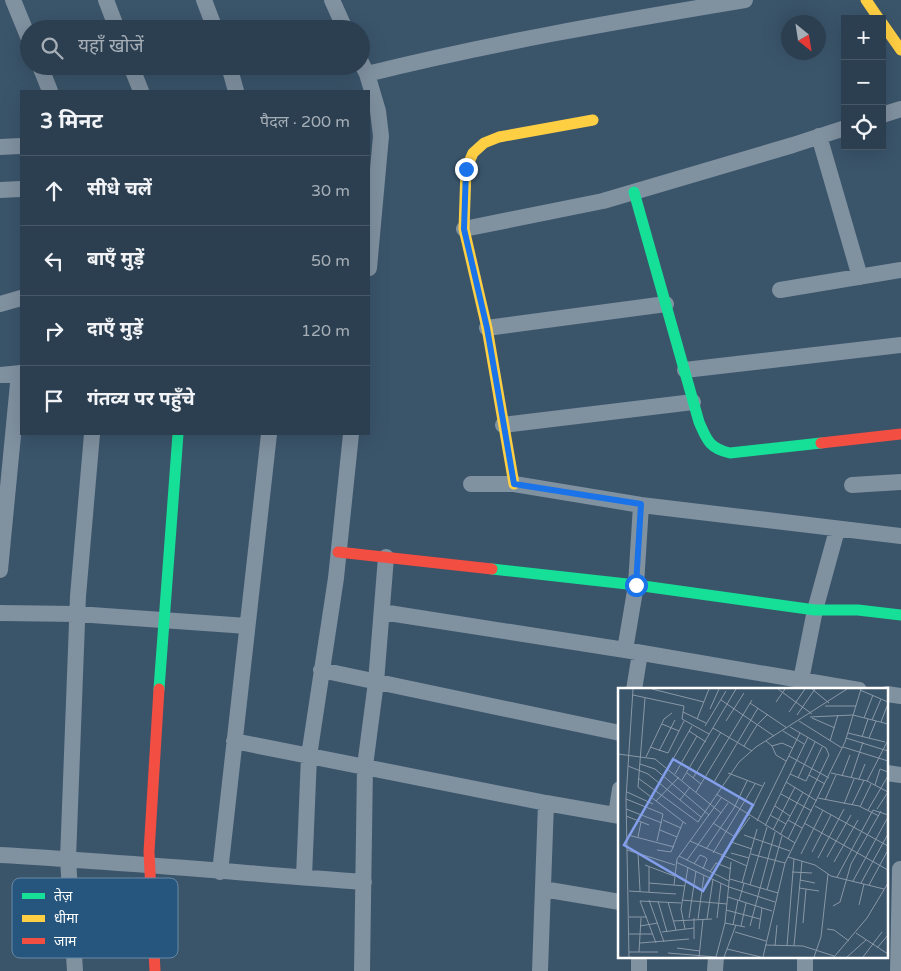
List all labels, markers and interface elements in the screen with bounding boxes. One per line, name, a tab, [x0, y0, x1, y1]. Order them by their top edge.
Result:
north arrow	[781, 15, 826, 60]
map controls	[841, 15, 886, 150]
button: +	[841, 15, 886, 60]
search box	[20, 20, 370, 75]
icon: search	[38, 34, 66, 62]
text: यहाँ खोजें	[78, 35, 144, 57]
button: −	[841, 60, 886, 105]
button: locate	[841, 105, 886, 150]
text: 3 मिनट	[40, 109, 103, 134]
text: पैदल · 200 m	[260, 112, 350, 132]
route end	[455, 158, 478, 181]
icon: ahead	[40, 177, 68, 205]
text: सीधे चलें	[87, 178, 152, 200]
text: 30 m	[311, 181, 350, 201]
icon: left	[40, 247, 68, 275]
text: बाएँ मुड़ें	[87, 248, 144, 270]
text: 50 m	[311, 251, 350, 271]
icon: right	[40, 317, 68, 345]
text: दाएँ मुड़ें	[87, 318, 143, 340]
text: 120 m	[301, 321, 350, 341]
icon: arrive	[40, 387, 68, 415]
text: गंतव्य पर पहुँचे	[87, 388, 195, 410]
route start	[625, 574, 648, 597]
inset map	[618, 688, 888, 958]
legend	[12, 878, 178, 958]
text: तेज़	[54, 887, 73, 905]
text: धीमा	[54, 910, 79, 927]
text: जाम	[54, 933, 77, 950]

